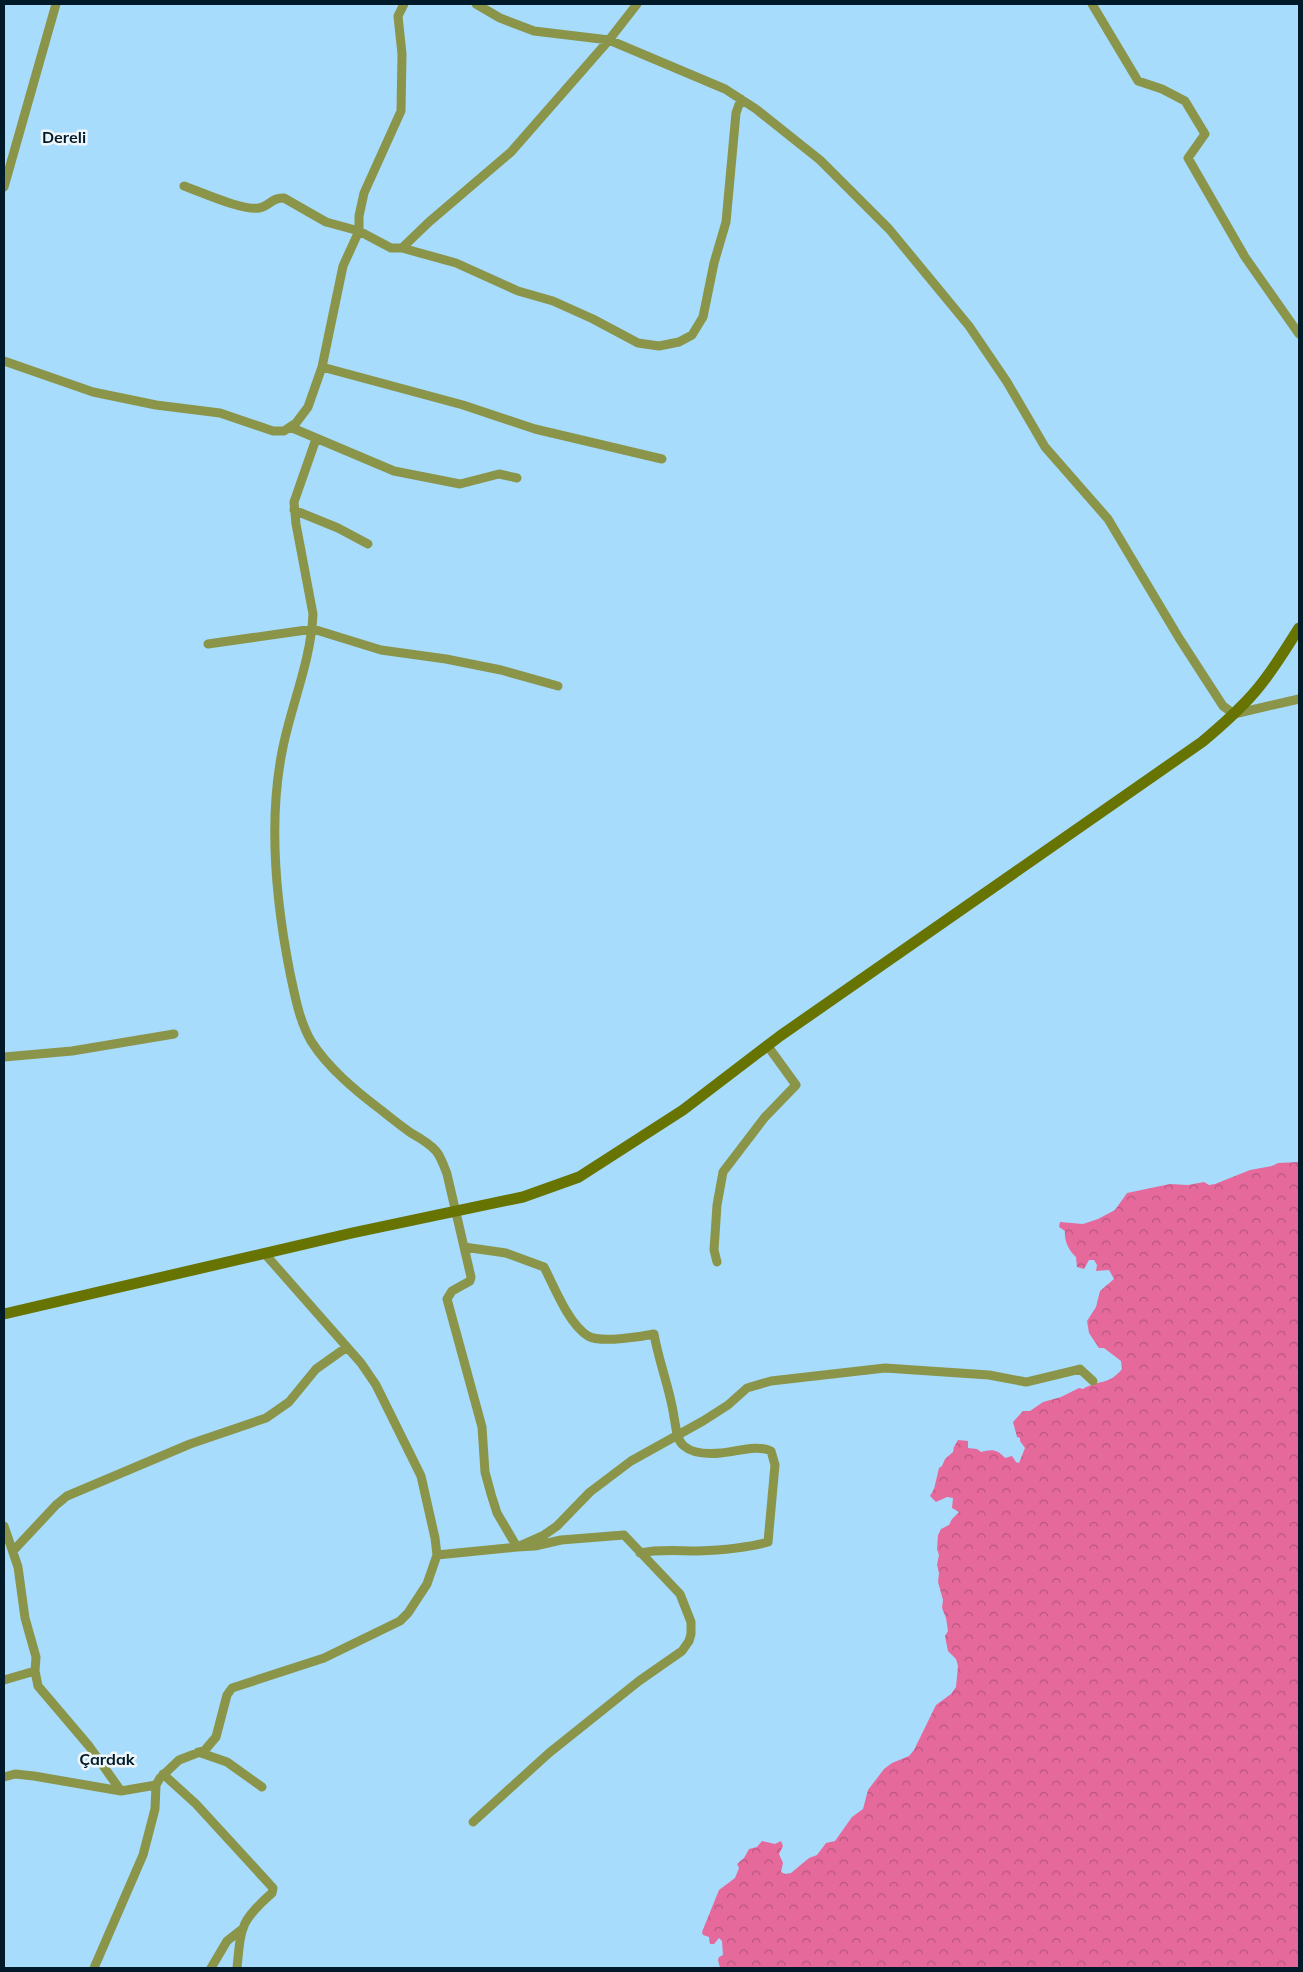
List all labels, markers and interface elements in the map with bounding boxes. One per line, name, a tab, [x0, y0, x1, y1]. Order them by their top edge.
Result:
district label: Dereli	[42, 127, 86, 147]
district label: Çardak	[79, 1749, 136, 1769]

